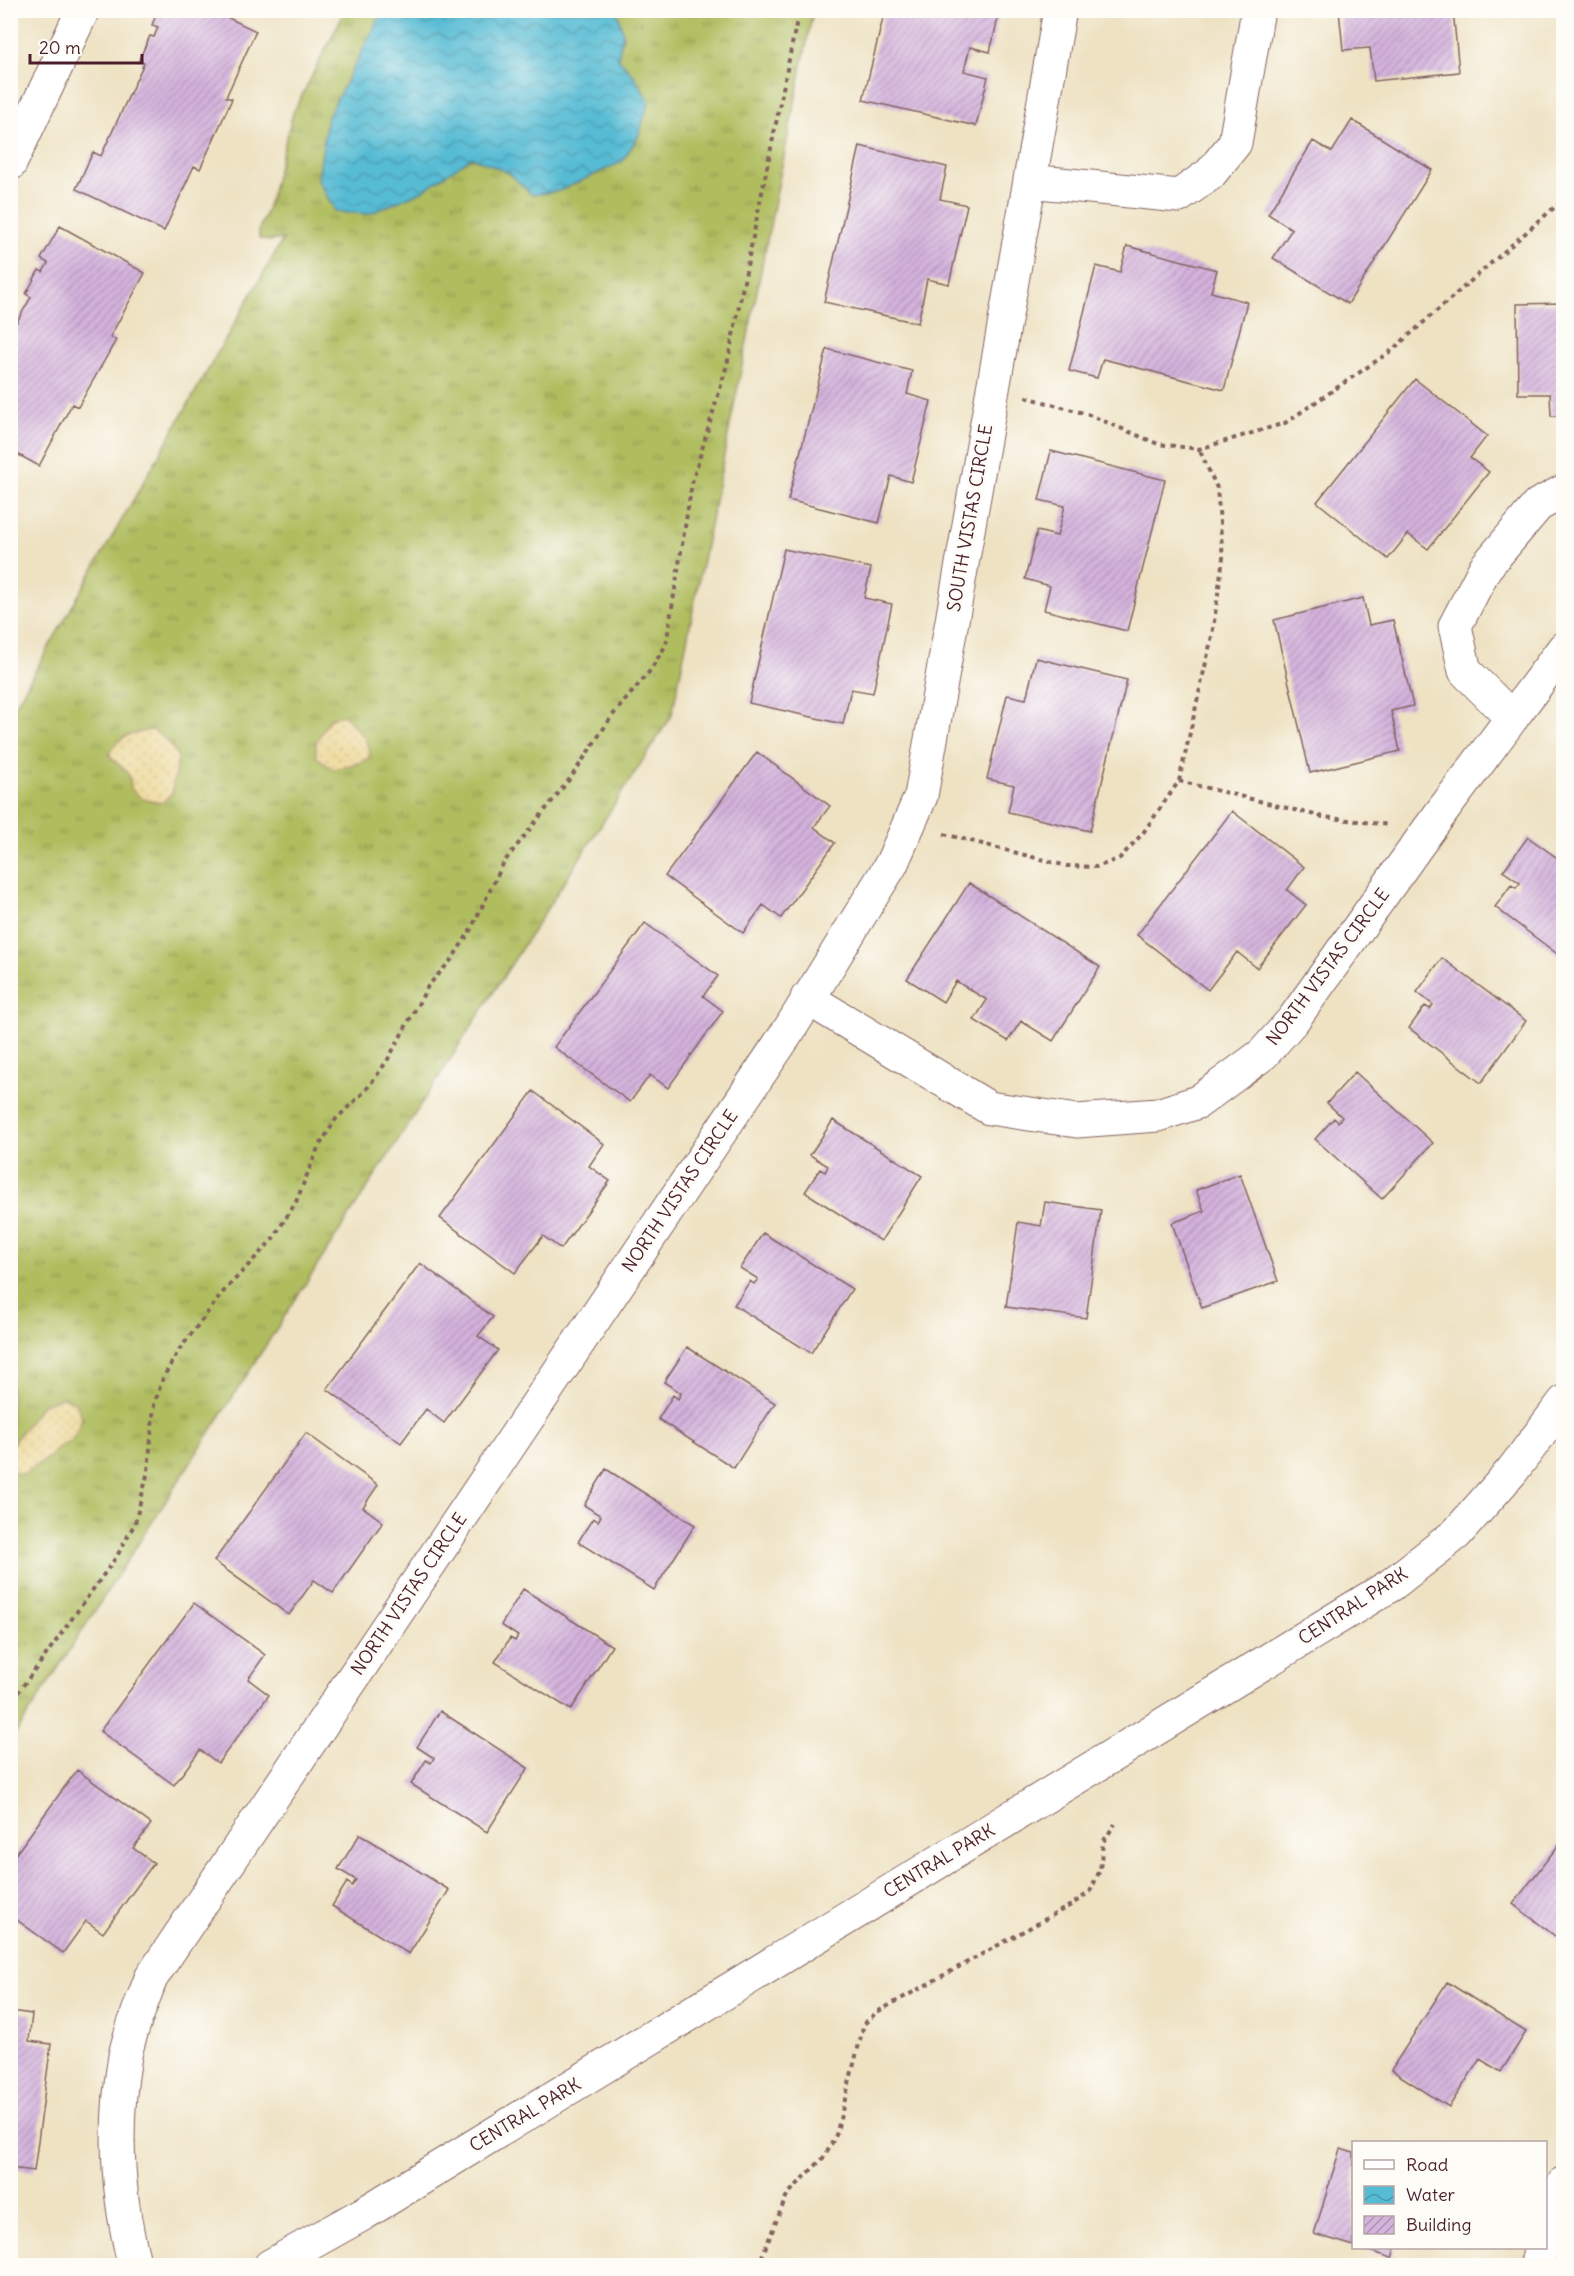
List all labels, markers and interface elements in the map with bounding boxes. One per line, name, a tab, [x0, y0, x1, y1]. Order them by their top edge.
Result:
scale bar	[30, 27, 142, 65]
text: 20 m	[39, 36, 81, 59]
street label: SOUTH VISTAS CIRCLE	[942, 422, 997, 613]
street label: NORTH VISTAS CIRCLE	[1261, 884, 1394, 1050]
street label: NORTH VISTAS CIRCLE	[617, 1105, 743, 1276]
street label: NORTH VISTAS CIRCLE	[346, 1508, 472, 1679]
street label: CENTRAL PARK	[1294, 1562, 1412, 1649]
street label: CENTRAL PARK	[879, 1818, 999, 1903]
street label: CENTRAL PARK	[465, 2072, 585, 2157]
legend	[1352, 2141, 1547, 2249]
text: Road	[1406, 2153, 1449, 2176]
text: Water	[1406, 2183, 1456, 2206]
text: Building	[1406, 2213, 1471, 2236]

